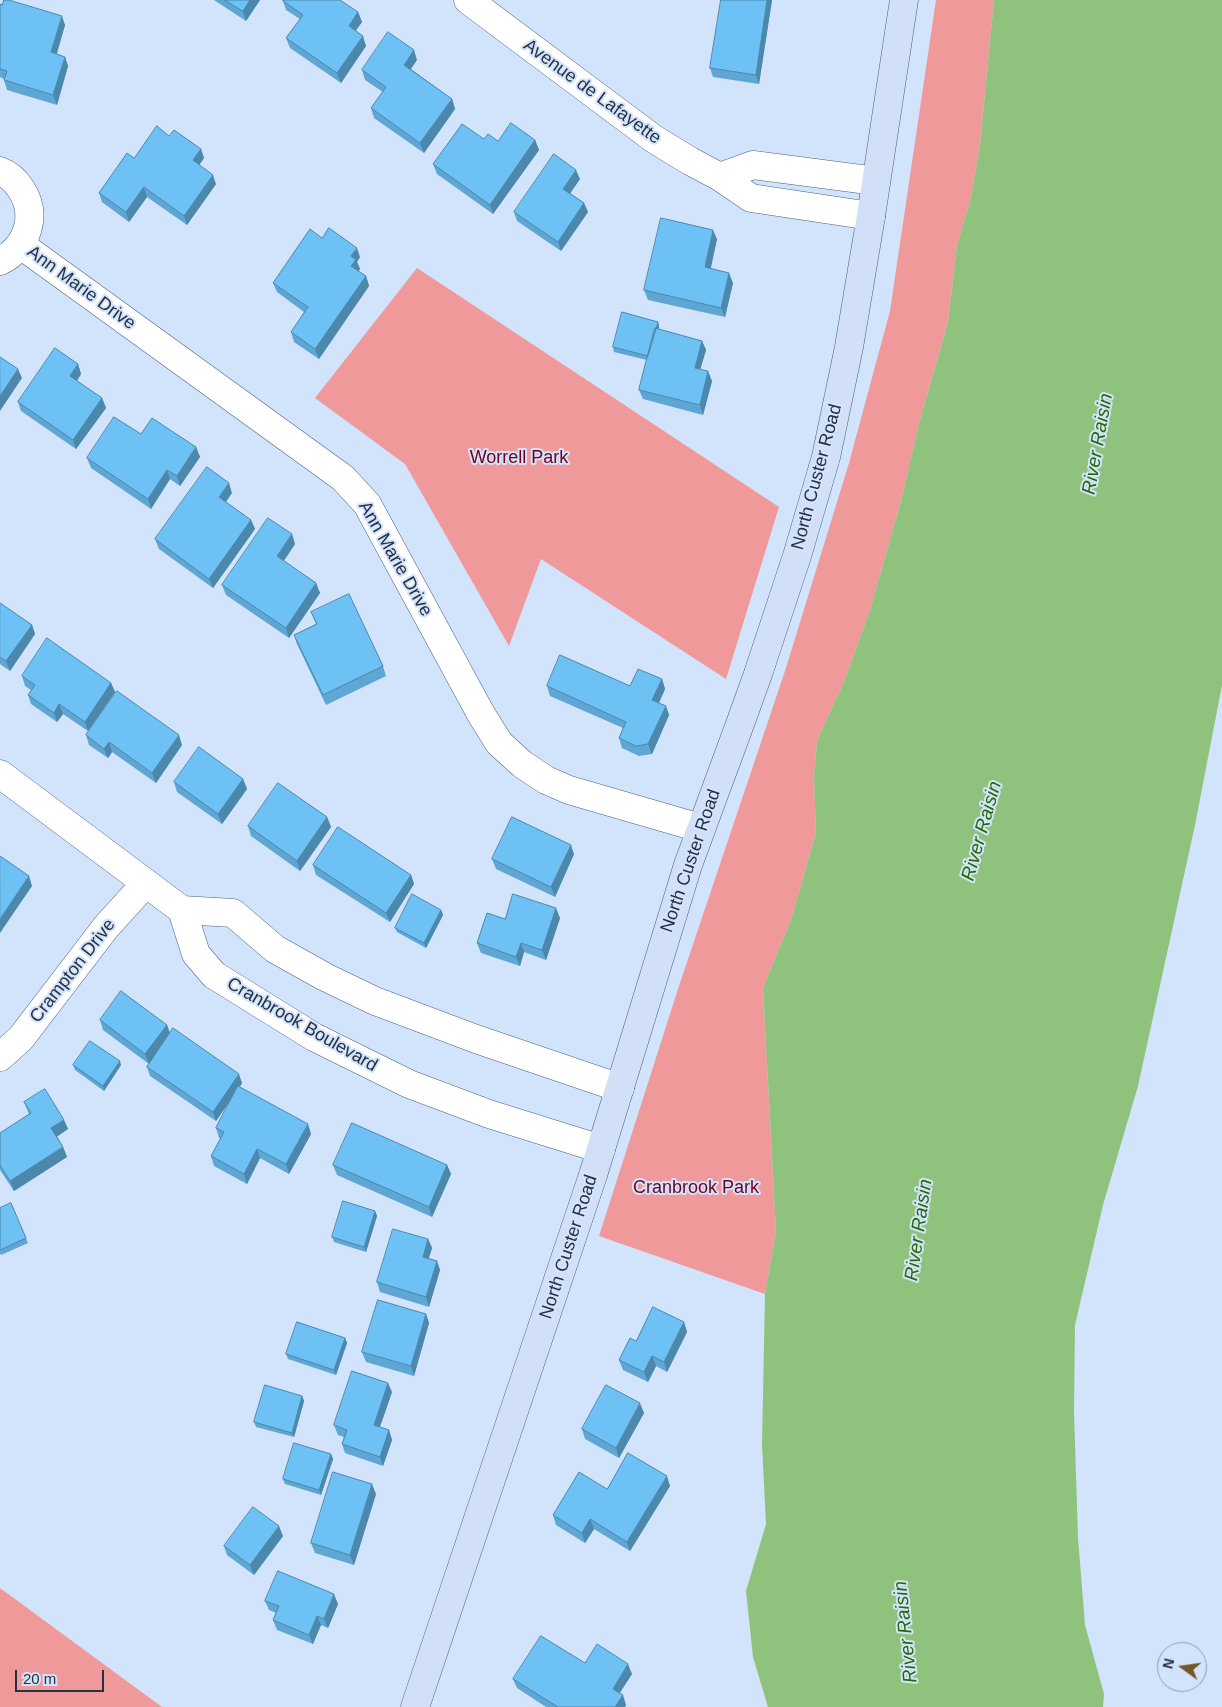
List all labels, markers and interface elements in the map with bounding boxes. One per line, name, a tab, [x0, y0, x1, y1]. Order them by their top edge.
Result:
street label: Avenue de Lafayette	[519, 35, 665, 149]
street label: Ann Marie Drive	[22, 241, 140, 335]
water label: River Raisin	[1078, 392, 1118, 496]
street label: North Custer Road	[787, 402, 847, 552]
park label: Worrell Park	[470, 447, 568, 469]
street label: Ann Marie Drive	[353, 498, 437, 620]
water label: River Raisin	[957, 779, 1007, 883]
street label: North Custer Road	[656, 787, 726, 935]
street label: Crampton Drive	[26, 915, 120, 1027]
street label: Cranbrook Boulevard	[223, 973, 381, 1077]
street label: North Custer Road	[536, 1172, 602, 1322]
park label: Cranbrook Park	[633, 1177, 759, 1199]
water label: River Raisin	[901, 1178, 937, 1282]
water label: River Raisin	[889, 1580, 923, 1684]
north arrow	[1157, 1642, 1207, 1692]
text: N	[1159, 1657, 1177, 1670]
scale bar	[18, 1660, 106, 1692]
text: 20 m	[23, 1670, 56, 1687]

